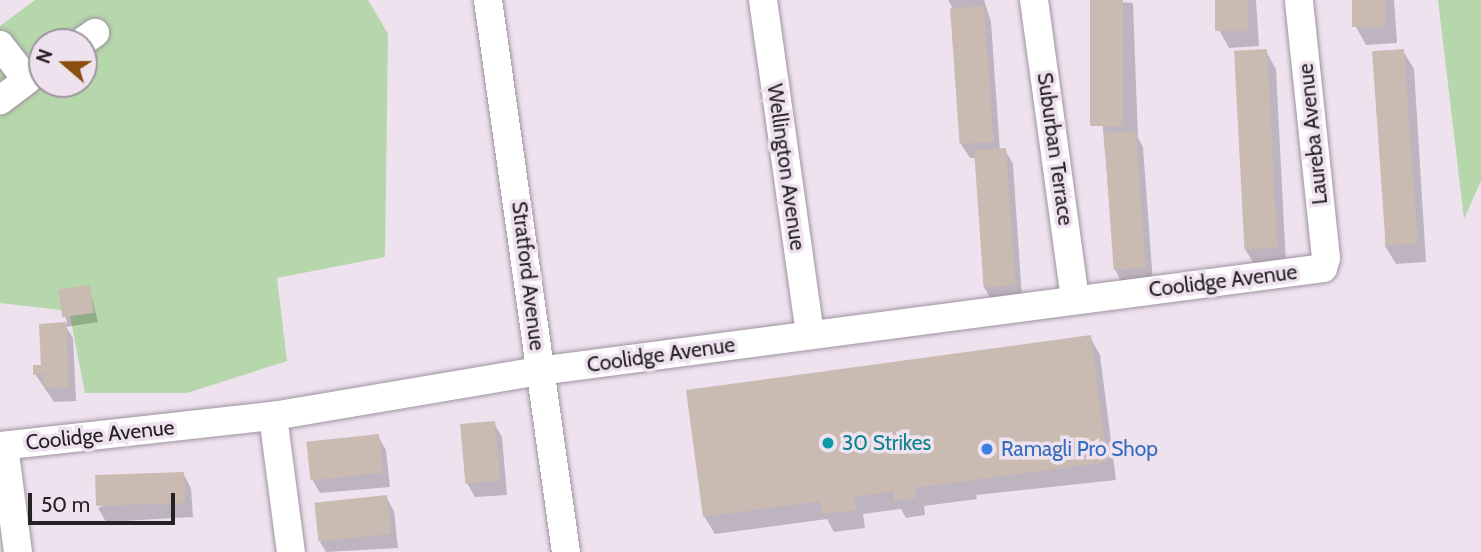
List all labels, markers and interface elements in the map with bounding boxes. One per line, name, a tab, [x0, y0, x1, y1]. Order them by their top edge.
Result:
north arrow	[28, 28, 98, 98]
text: N	[32, 46, 58, 67]
street label: Laureba Avenue	[1293, 62, 1333, 206]
street label: Suburban Terrace	[1032, 71, 1078, 227]
street label: Wellington Avenue	[762, 82, 810, 252]
street label: Stratford Avenue	[506, 200, 550, 352]
street label: Coolidge Avenue	[1147, 259, 1299, 303]
street label: Coolidge Avenue	[585, 332, 737, 378]
street label: Coolidge Avenue	[24, 415, 176, 455]
place label: 30 Strikes	[842, 430, 931, 456]
marker: 30 Strikes	[820, 435, 836, 451]
place label: Ramagli Pro Shop	[1001, 436, 1158, 462]
marker: Ramagli Pro Shop	[979, 441, 995, 457]
scale bar	[32, 478, 178, 522]
text: 50 m	[41, 492, 90, 517]

